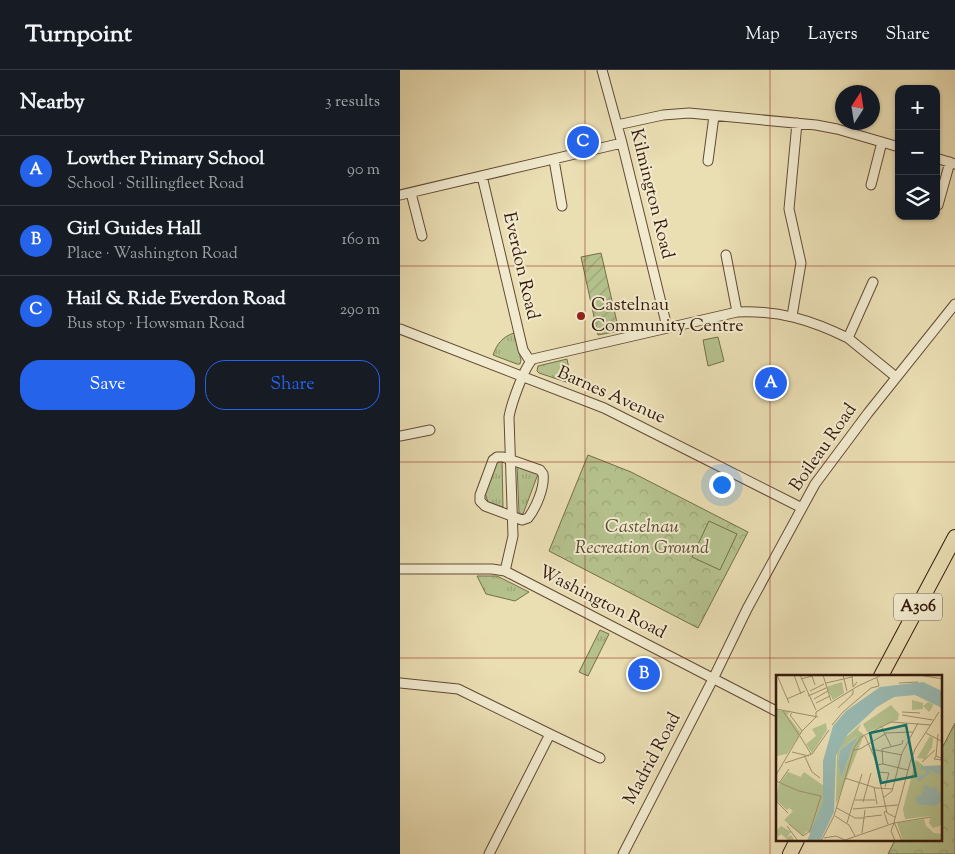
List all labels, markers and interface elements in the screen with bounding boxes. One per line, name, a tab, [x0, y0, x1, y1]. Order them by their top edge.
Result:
text: Turnpoint	[25, 18, 132, 52]
text: Map	[745, 22, 780, 48]
text: Layers	[808, 22, 858, 48]
text: Share	[886, 22, 930, 48]
north arrow	[835, 85, 880, 130]
map controls	[895, 85, 940, 220]
button: +	[895, 85, 940, 130]
text: Nearby	[20, 88, 85, 118]
text: 3 results	[325, 91, 380, 114]
pin: C	[567, 123, 599, 161]
street label: Kilmington Road	[622, 126, 680, 262]
button: −	[895, 130, 940, 175]
text: Lowther Primary School	[67, 146, 265, 173]
text: A	[30, 159, 43, 182]
text: 90 m	[347, 159, 380, 182]
text: School · Stillingfleet Road	[67, 173, 244, 196]
button: layers	[895, 175, 940, 220]
street label: Everdon Road	[495, 210, 545, 322]
text: Girl Guides Hall	[67, 216, 201, 243]
text: B	[31, 229, 41, 252]
text: 160 m	[342, 229, 380, 252]
text: Place · Washington Road	[67, 243, 238, 266]
text: Hail & Ride Everdon Road	[67, 286, 286, 313]
place label: Castelnau Community Centre	[591, 293, 744, 340]
text: C	[30, 299, 42, 322]
text: 290 m	[340, 299, 380, 322]
marker: Castelnau Community Centre	[575, 310, 587, 322]
text: Bus stop · Howsman Road	[67, 313, 245, 336]
button: Save	[20, 360, 195, 410]
button: Share	[205, 360, 380, 410]
street label: Barnes Avenue	[553, 361, 669, 431]
pin: A	[755, 364, 787, 402]
street label: Boileau Road	[784, 399, 864, 497]
your location	[709, 472, 735, 498]
park label: Castelnau Recreation Ground	[575, 515, 709, 562]
street label: Washington Road	[534, 560, 670, 646]
road number: A306	[894, 594, 942, 620]
pin: B	[628, 655, 660, 693]
inset map	[776, 675, 942, 842]
street label: Madrid Road	[618, 708, 688, 810]

